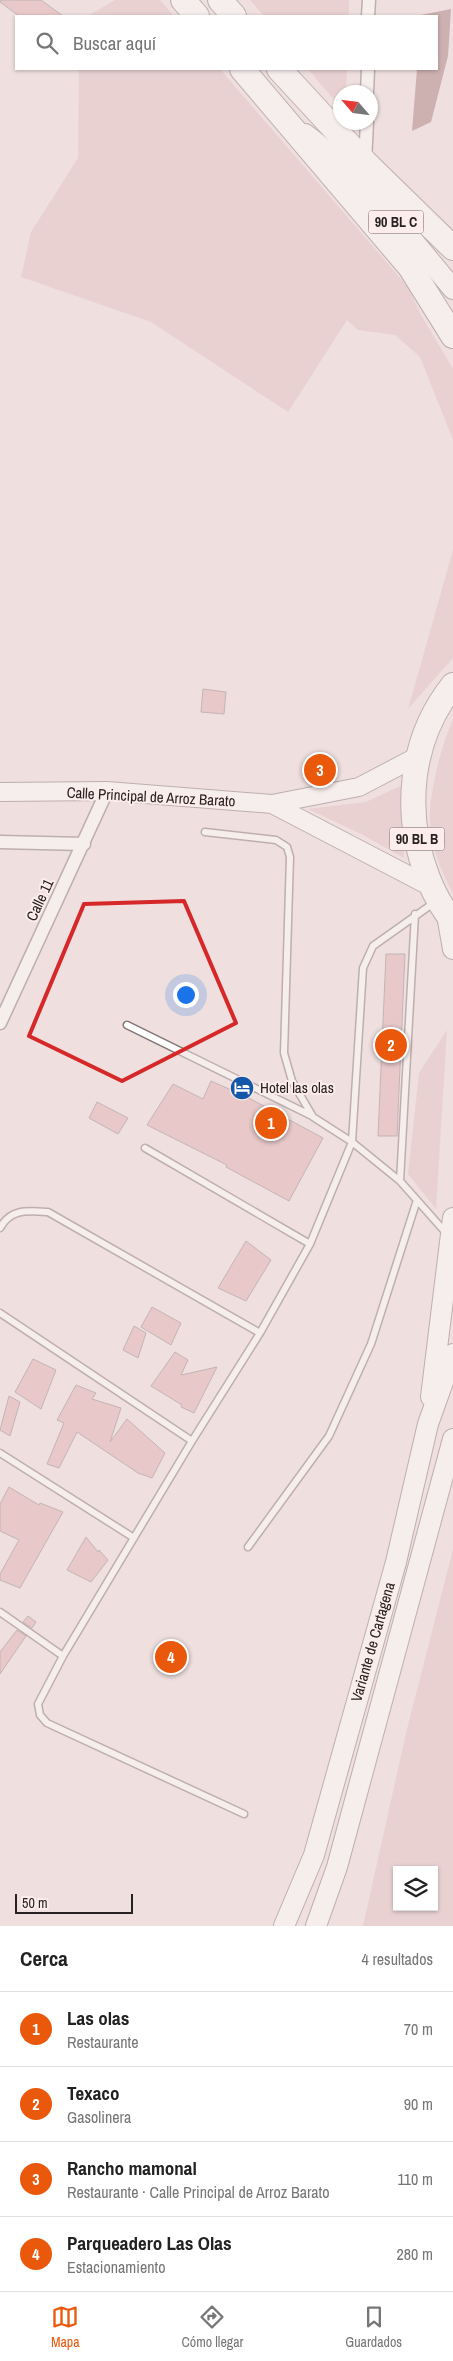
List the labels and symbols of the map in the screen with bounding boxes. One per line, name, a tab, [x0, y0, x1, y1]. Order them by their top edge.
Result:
north arrow	[333, 85, 378, 130]
road number: 90 BL C	[368, 210, 424, 233]
pin: 3	[304, 751, 336, 789]
street label: Calle Principal de Arroz Barato	[66, 782, 236, 811]
road number: 90 BL B	[390, 828, 444, 851]
street label: Calle 11	[21, 875, 58, 924]
your location	[173, 982, 199, 1008]
pin: 2	[375, 1026, 407, 1064]
hotel icon: Hotel las olas	[229, 1075, 255, 1101]
place label: Hotel las olas	[260, 1077, 334, 1098]
pin: 1	[255, 1104, 287, 1142]
street label: Variante de Cartagena	[345, 1579, 400, 1704]
pin: 4	[155, 1638, 187, 1676]
scale bar	[15, 1891, 132, 1914]

